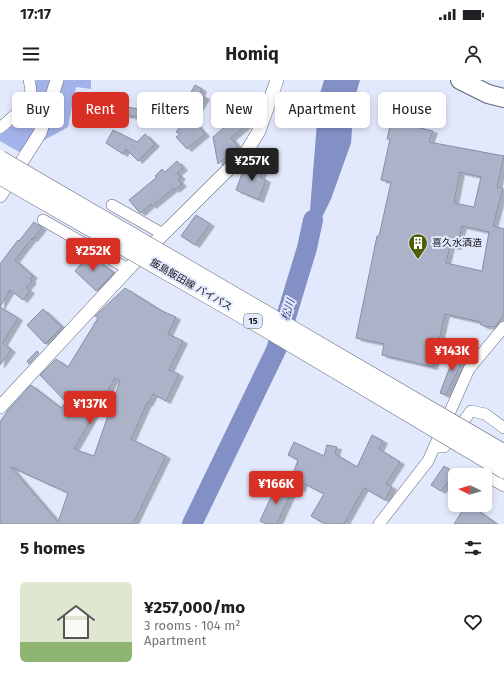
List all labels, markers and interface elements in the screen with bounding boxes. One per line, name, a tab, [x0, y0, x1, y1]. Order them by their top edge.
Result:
text: 17:17	[20, 5, 51, 23]
icon: menu	[20, 43, 42, 65]
text: Homiq	[225, 43, 279, 65]
icon: person	[462, 43, 484, 65]
chip: Buy	[12, 92, 64, 128]
chip: Rent	[72, 92, 129, 128]
chip: Filters	[137, 92, 203, 128]
chip: New	[211, 92, 267, 128]
chip: Apartment	[275, 92, 370, 128]
chip: House	[378, 92, 446, 128]
pin: ¥257K	[224, 148, 280, 182]
text: ¥257K	[235, 153, 269, 168]
building icon: 喜久水酒造	[407, 232, 429, 260]
place label: 喜久水酒造	[432, 237, 482, 249]
pin: ¥252K	[65, 238, 121, 272]
text: ¥252K	[75, 243, 111, 258]
street label: 飯島飯田線 バイパス	[148, 257, 234, 313]
water label: 松川	[279, 297, 298, 322]
road number: 15	[244, 314, 262, 328]
pin: ¥143K	[424, 338, 480, 372]
text: ¥143K	[434, 343, 470, 358]
pin: ¥137K	[62, 391, 118, 425]
text: ¥137K	[73, 396, 107, 411]
north arrow	[448, 468, 492, 512]
map controls	[448, 468, 492, 512]
pin: ¥166K	[248, 471, 304, 505]
text: ¥166K	[258, 476, 294, 491]
icon: filters	[462, 537, 484, 559]
text: 5 homes	[20, 538, 85, 559]
text: ¥257,000/mo	[144, 597, 245, 618]
icon: home	[52, 598, 100, 646]
icon: heart	[462, 611, 484, 633]
text: 3 rooms · 104 m²	[144, 618, 241, 633]
text: Apartment	[144, 633, 206, 648]

